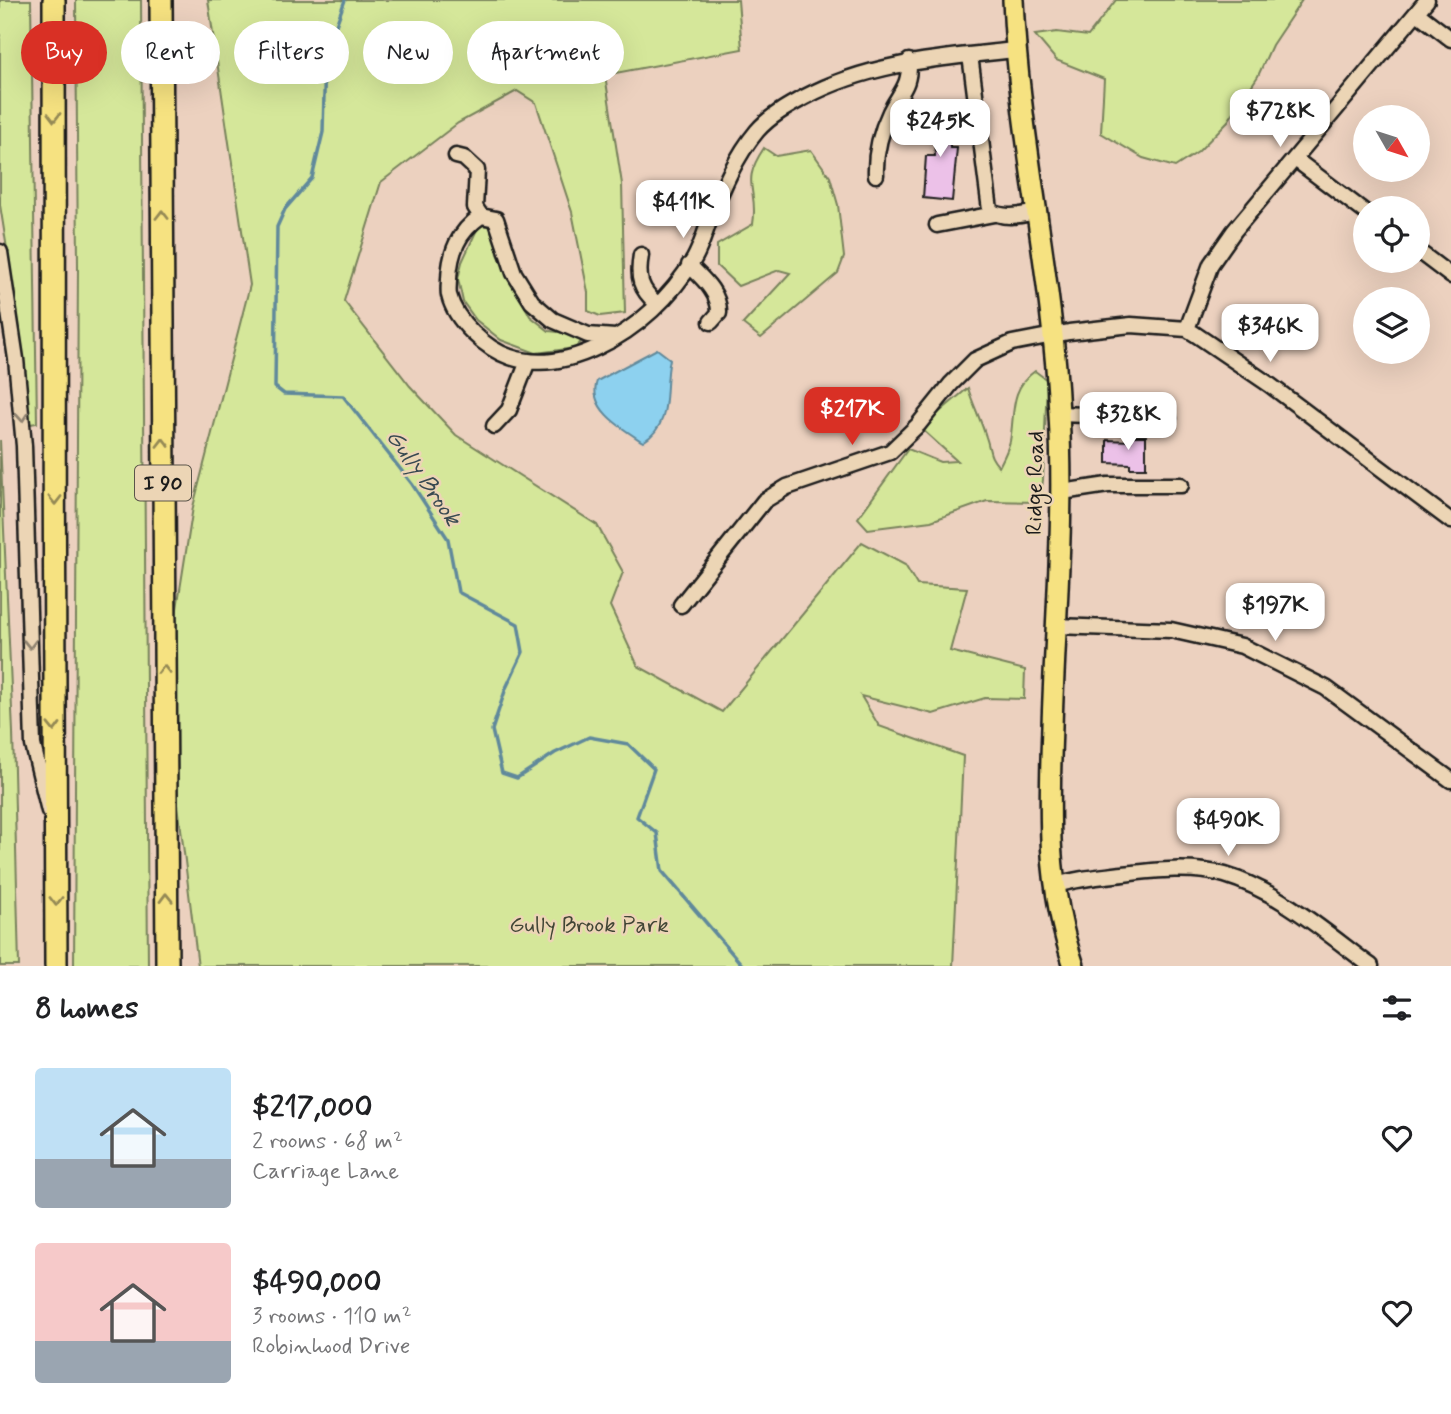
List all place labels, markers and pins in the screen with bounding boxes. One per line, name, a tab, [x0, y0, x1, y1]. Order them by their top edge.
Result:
pin: $728K	[1231, 90, 1329, 149]
pin: $245K	[891, 100, 989, 159]
pin: $411K	[634, 180, 732, 240]
pin: $346K	[1221, 304, 1319, 364]
pin: $217K	[803, 388, 901, 447]
pin: $328K	[1079, 392, 1177, 452]
pin: $197K	[1226, 584, 1324, 643]
pin: $490K	[1179, 798, 1277, 858]

